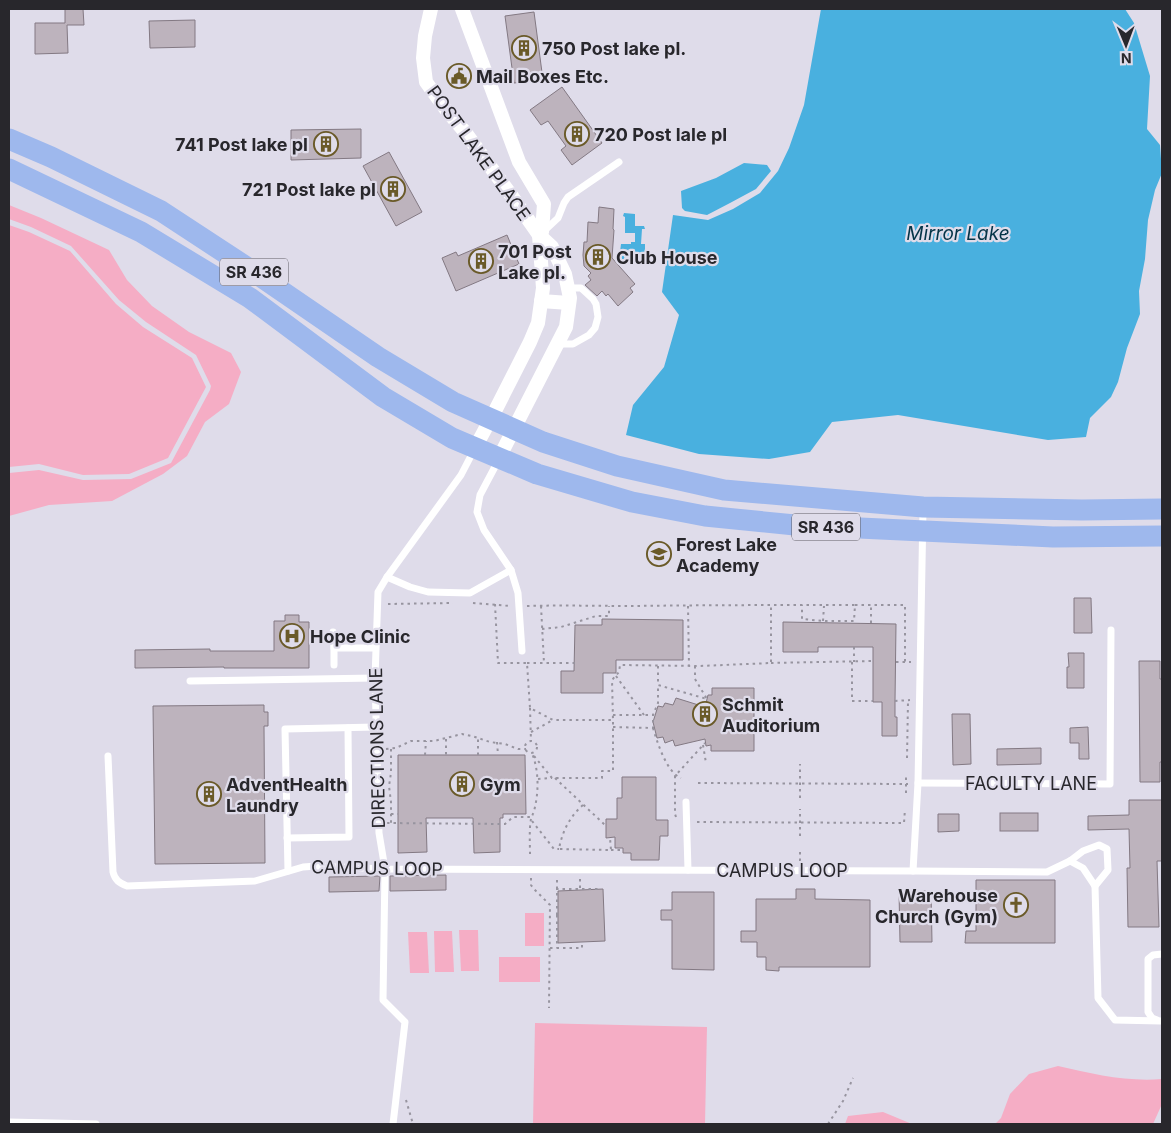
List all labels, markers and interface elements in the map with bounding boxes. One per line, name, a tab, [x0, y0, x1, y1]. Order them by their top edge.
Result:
north arrow	[1101, 20, 1151, 70]
building icon: 750 Post lake pl.	[511, 35, 537, 61]
place label: 750 Post lake pl.	[542, 38, 686, 59]
text: N	[1121, 50, 1132, 67]
public building icon: Mail Boxes Etc.	[446, 63, 472, 89]
place label: Mail Boxes Etc.	[476, 66, 609, 87]
street label: POST LAKE PLACE	[423, 81, 535, 225]
building icon: 720 Post lale pl	[564, 121, 590, 147]
place label: 720 Post lale pl	[594, 124, 727, 145]
building icon: 741 Post lake pl	[313, 131, 339, 157]
place label: 741 Post lake pl	[175, 134, 308, 155]
building icon: 721 Post lake pl	[380, 176, 406, 202]
place label: 721 Post lake pl	[242, 179, 376, 200]
water label: Mirror Lake	[906, 222, 1010, 245]
place label: 701 Post Lake pl.	[498, 241, 572, 283]
building icon: Club House	[585, 244, 611, 270]
place label: Club House	[616, 247, 718, 268]
building icon: 701 Post Lake pl.	[468, 248, 494, 274]
road number: SR 436	[220, 258, 288, 286]
road number: SR 436	[792, 514, 860, 540]
place label: Forest Lake Academy	[676, 534, 777, 576]
school or university icon: Forest Lake Academy	[646, 541, 672, 567]
hospital icon: Hope Clinic	[279, 623, 305, 649]
place label: Hope Clinic	[310, 626, 411, 647]
street label: DIRECTIONS LANE	[365, 667, 389, 829]
place label: Schmit Auditorium	[722, 694, 820, 736]
building icon: Schmit Auditorium	[692, 701, 718, 727]
building icon: Gym	[449, 771, 475, 797]
street label: FACULTY LANE	[965, 773, 1097, 794]
place label: AdventHealth Laundry	[226, 774, 347, 816]
place label: Gym	[480, 774, 521, 795]
building icon: AdventHealth Laundry	[196, 781, 222, 807]
street label: CAMPUS LOOP	[311, 856, 443, 880]
street label: CAMPUS LOOP	[716, 860, 848, 881]
place label: Warehouse Church (Gym)	[875, 885, 998, 927]
church icon: Warehouse Church (Gym)	[1003, 892, 1029, 918]

